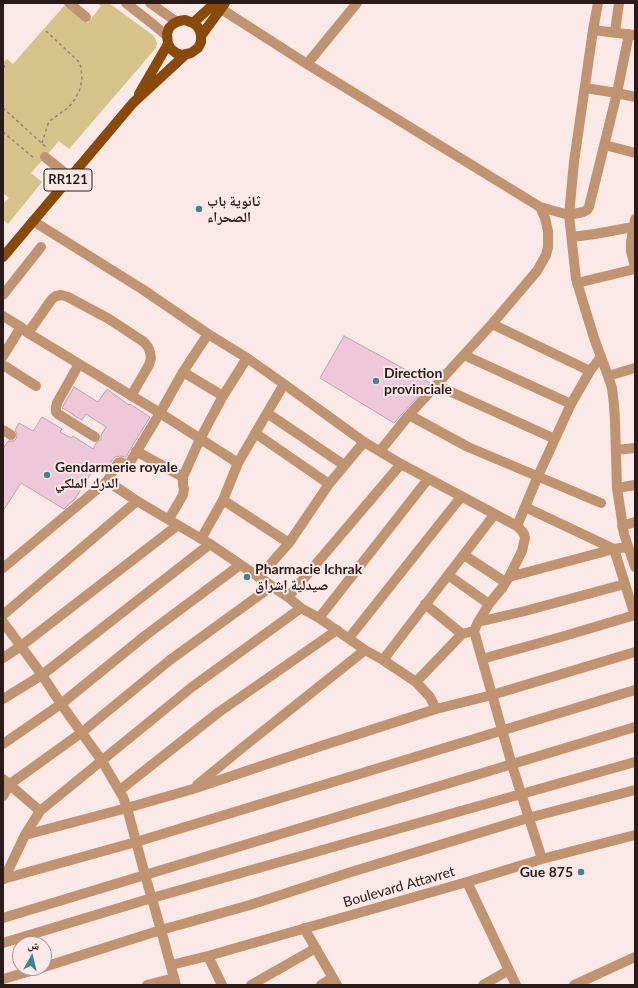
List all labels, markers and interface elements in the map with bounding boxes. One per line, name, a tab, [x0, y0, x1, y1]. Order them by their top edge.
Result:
road number: RR121	[44, 169, 92, 191]
place label: ثانوية باب الصحراء	[207, 193, 260, 226]
marker: ثانوية باب الصحراء	[194, 204, 204, 214]
place label: Direction provinciale	[384, 365, 452, 398]
marker: Direction provinciale	[371, 376, 381, 386]
place label: Gendarmerie royale الدرك الملكي	[55, 459, 178, 492]
marker: Gendarmerie royale الدرك الملكي	[42, 470, 52, 480]
place label: Pharmacie Ichrak صيدلية إشراق	[255, 561, 362, 594]
marker: Pharmacie Ichrak صيدلية إشراق	[242, 572, 252, 582]
street label: Boulevard Attavret	[341, 863, 457, 911]
place label: Gue 875	[520, 864, 573, 880]
marker: Gue 875	[576, 867, 586, 877]
north arrow	[12, 936, 52, 976]
text: ش	[27, 937, 40, 952]

